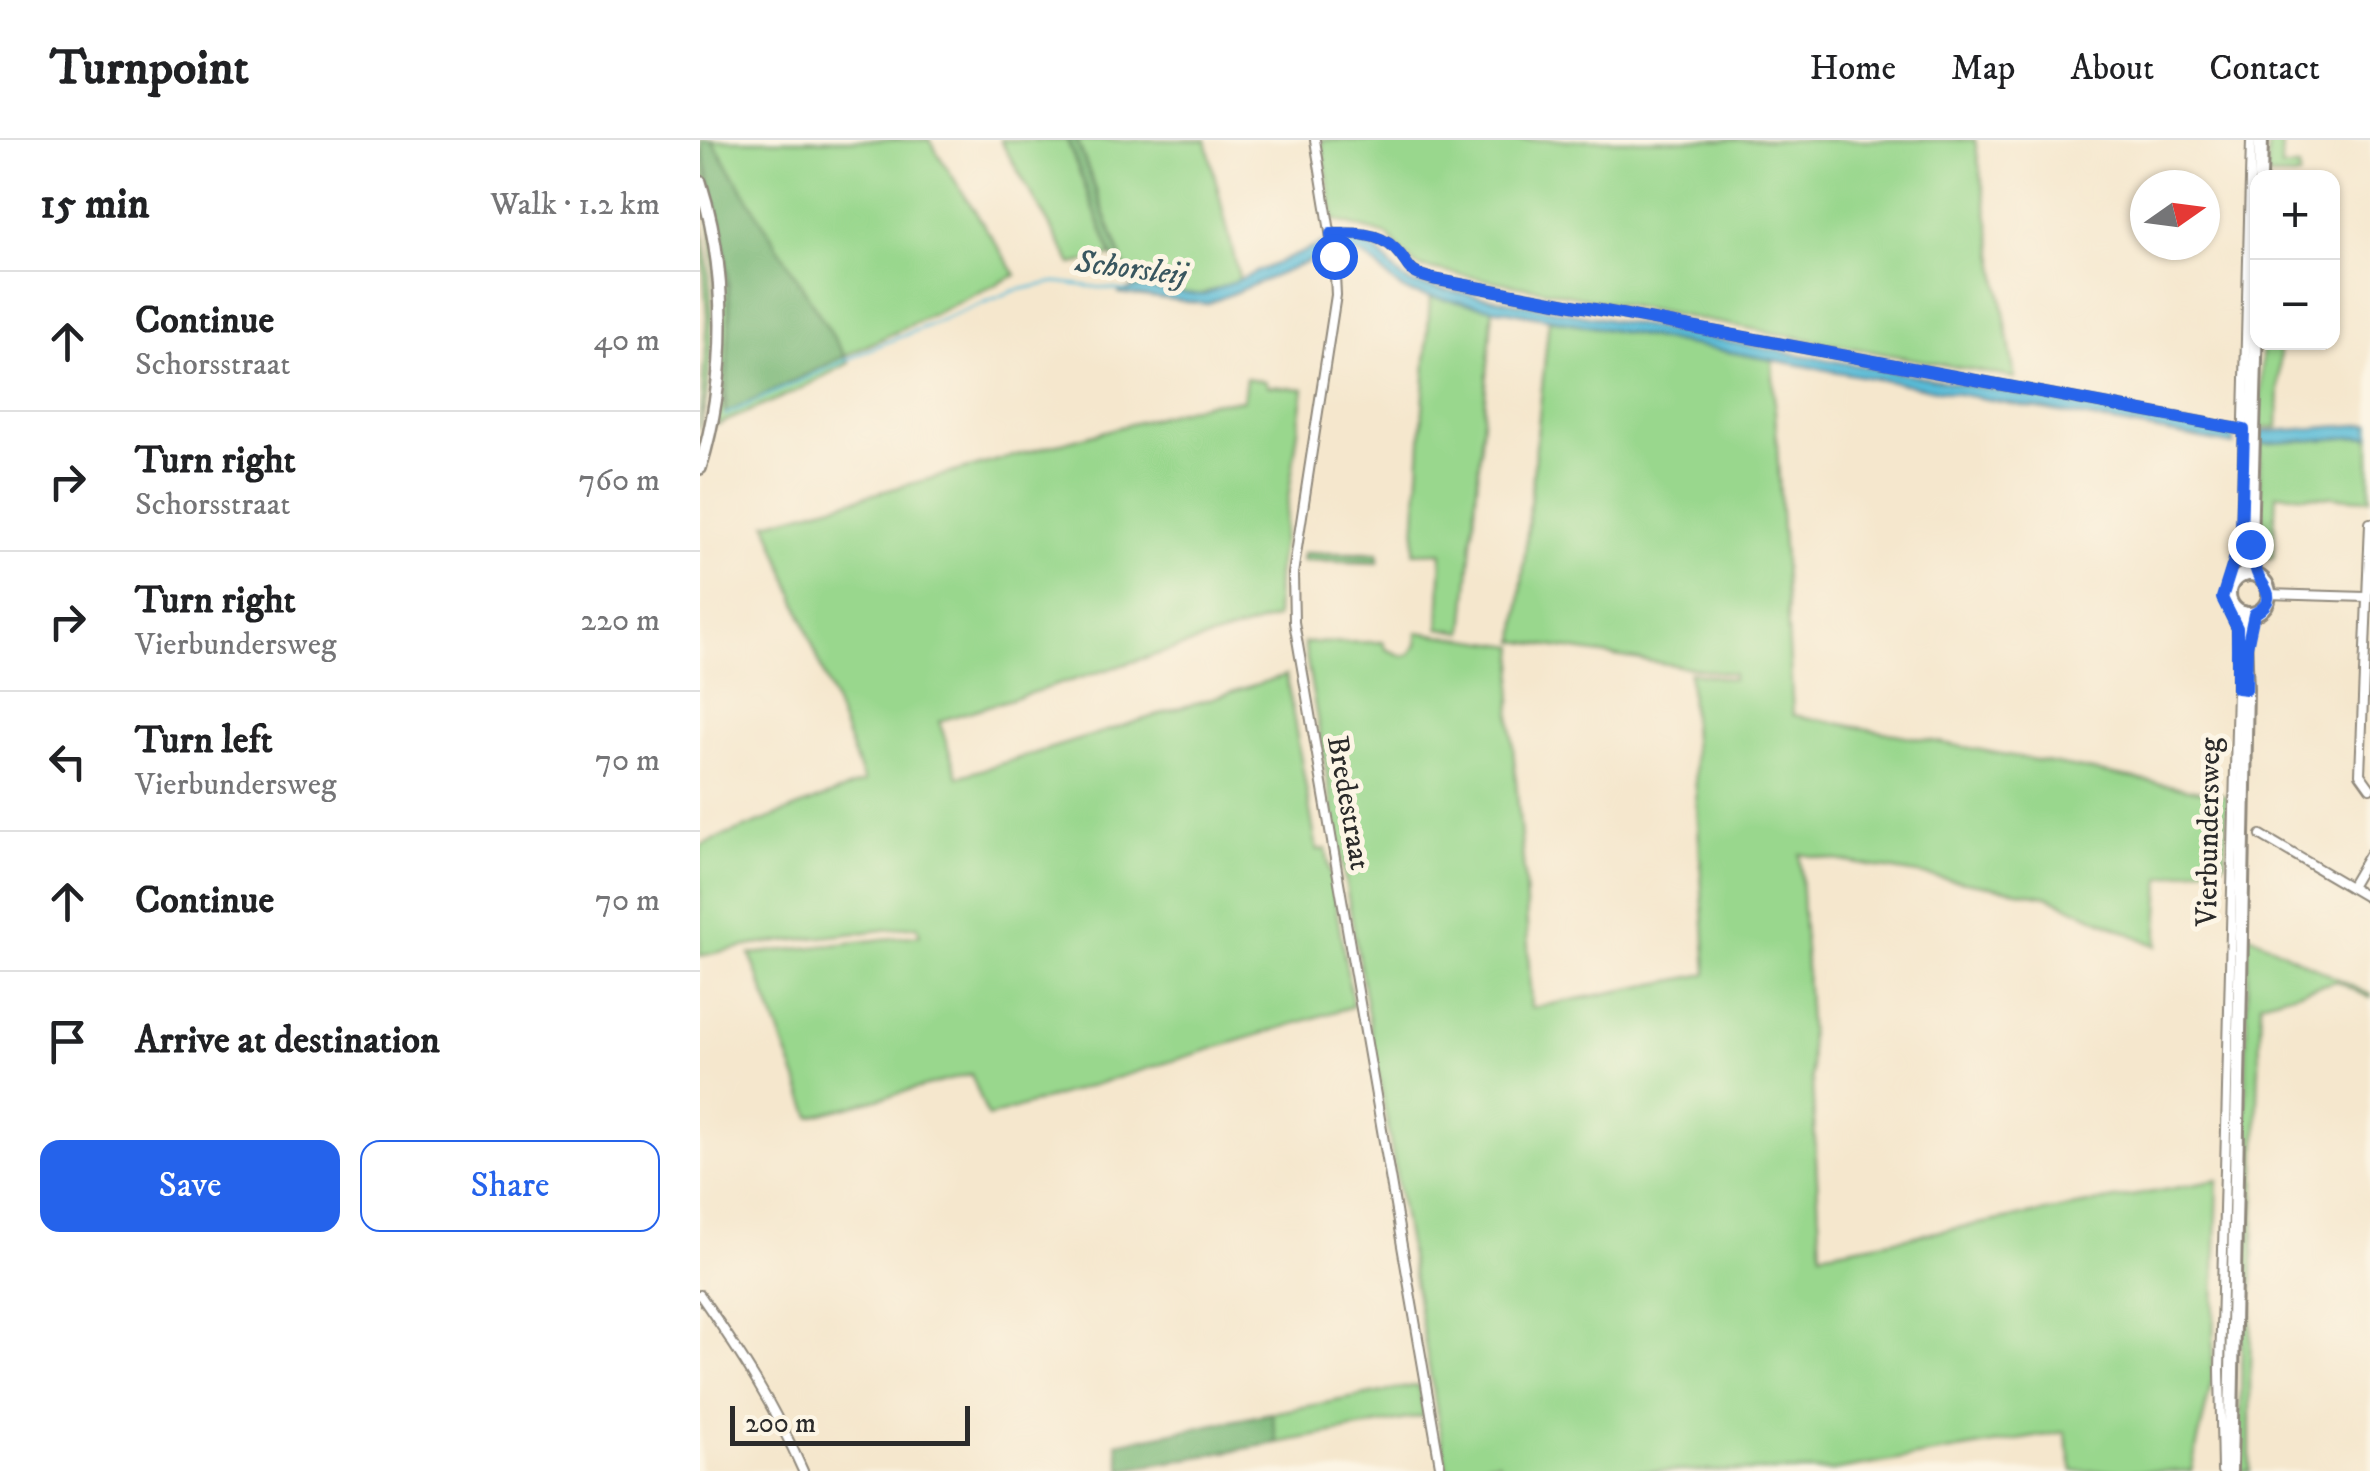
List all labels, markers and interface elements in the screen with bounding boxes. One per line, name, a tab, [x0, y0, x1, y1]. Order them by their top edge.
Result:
text: Turnpoint	[50, 39, 249, 99]
text: Home	[1809, 47, 1896, 91]
text: Map	[1951, 47, 2015, 91]
text: About	[2070, 47, 2154, 91]
text: Contact	[2209, 47, 2320, 91]
north arrow	[2130, 170, 2220, 260]
map controls	[2250, 170, 2340, 350]
button: +	[2250, 170, 2340, 260]
text: 15 min	[40, 179, 149, 231]
text: Walk · 1.2 km	[490, 185, 660, 225]
route start	[1312, 234, 1358, 280]
water label: Schorsleij	[1072, 242, 1192, 296]
button: −	[2250, 260, 2340, 350]
text: Continue	[135, 297, 274, 345]
icon: ahead	[40, 314, 95, 369]
text: 40 m	[593, 321, 660, 361]
text: Schorsstraat	[135, 345, 291, 385]
text: Turn right	[135, 437, 296, 485]
icon: right	[40, 454, 95, 509]
text: 760 m	[578, 461, 660, 501]
text: Schorsstraat	[135, 485, 291, 525]
route end	[2228, 522, 2274, 568]
text: Turn right	[135, 577, 296, 625]
icon: right	[40, 594, 95, 649]
text: 220 m	[580, 601, 660, 641]
text: Vierbundersweg	[135, 625, 337, 665]
text: Turn left	[135, 717, 273, 765]
street label: Bredestraat	[1318, 733, 1378, 873]
icon: left	[40, 734, 95, 789]
street label: Vierbundersweg	[2189, 737, 2229, 928]
text: 70 m	[595, 741, 660, 781]
text: Vierbundersweg	[135, 765, 337, 805]
icon: ahead	[40, 874, 95, 929]
text: Continue	[135, 877, 274, 925]
text: 70 m	[595, 881, 660, 921]
icon: arrive	[40, 1014, 95, 1069]
text: Arrive at destination	[135, 1017, 440, 1065]
button: Save	[40, 1140, 340, 1232]
button: Share	[360, 1140, 660, 1232]
scale bar	[730, 1401, 970, 1446]
text: 200 m	[745, 1406, 816, 1441]

